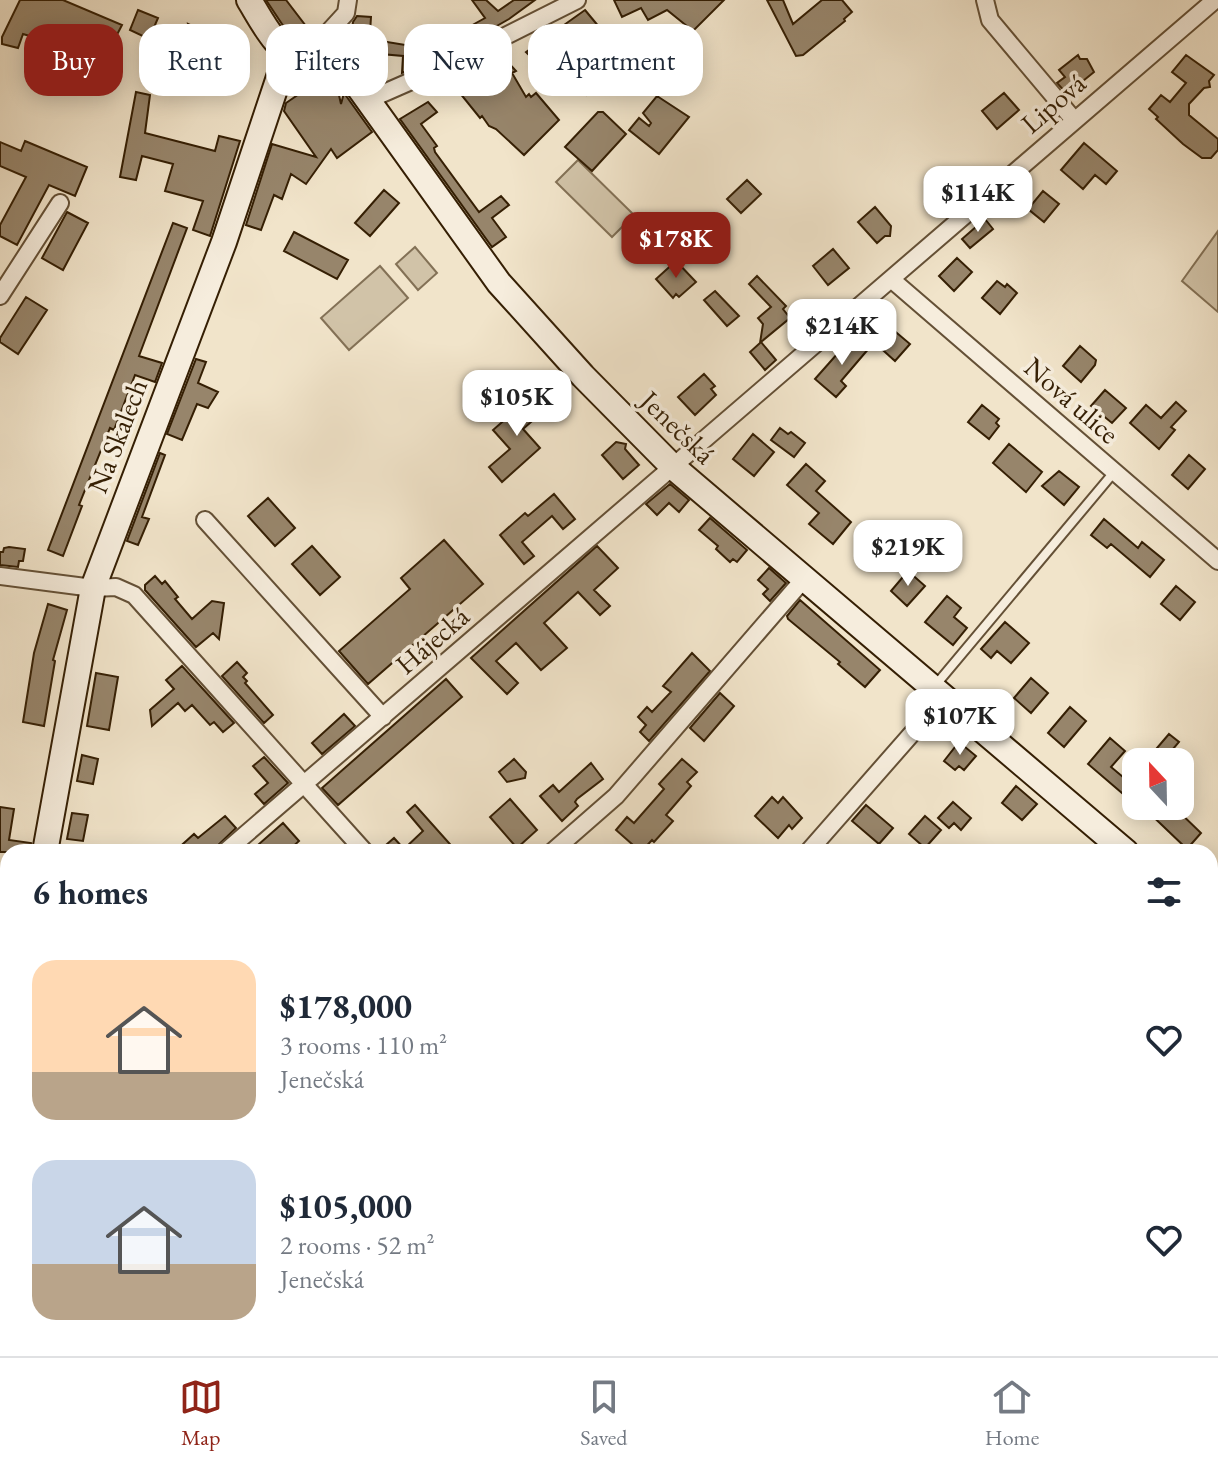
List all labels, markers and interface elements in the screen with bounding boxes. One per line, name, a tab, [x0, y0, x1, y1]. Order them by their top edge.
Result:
chip: Buy	[24, 24, 123, 96]
chip: Rent	[139, 24, 250, 96]
chip: Filters	[266, 24, 388, 96]
chip: New	[404, 24, 512, 96]
chip: Apartment	[528, 24, 703, 96]
street label: Lipová	[1013, 65, 1093, 141]
pin: $114K	[922, 166, 1034, 234]
text: $114K	[941, 175, 1015, 209]
pin: $178K	[620, 212, 732, 280]
text: $178K	[639, 221, 713, 255]
pin: $214K	[786, 299, 898, 367]
text: $214K	[805, 308, 879, 342]
street label: Nová ulice	[1017, 349, 1127, 451]
pin: $105K	[461, 370, 573, 438]
street label: Na Skalech	[79, 374, 155, 498]
text: $105K	[480, 379, 554, 413]
street label: Jenečská	[631, 381, 724, 472]
pin: $219K	[852, 520, 964, 588]
text: $219K	[871, 529, 945, 563]
street label: Hájecká	[388, 598, 477, 682]
pin: $107K	[904, 689, 1016, 757]
text: $107K	[923, 698, 997, 732]
north arrow	[1122, 748, 1194, 820]
map controls	[1122, 748, 1194, 820]
text: 6 homes	[32, 870, 148, 914]
icon: filters	[1142, 870, 1186, 914]
text: $178,000	[280, 984, 412, 1028]
icon: home	[96, 992, 192, 1088]
icon: heart	[1142, 1018, 1186, 1062]
text: 3 rooms · 110 m²	[280, 1028, 447, 1062]
text: Jenečská	[280, 1062, 364, 1096]
text: $105,000	[280, 1184, 412, 1228]
icon: home	[96, 1192, 192, 1288]
icon: heart	[1142, 1218, 1186, 1262]
text: 2 rooms · 52 m²	[280, 1228, 435, 1262]
text: Jenečská	[280, 1262, 364, 1296]
tab: Map	[179, 1375, 223, 1452]
tab: Saved	[580, 1375, 627, 1452]
tab: Home	[985, 1375, 1039, 1452]

